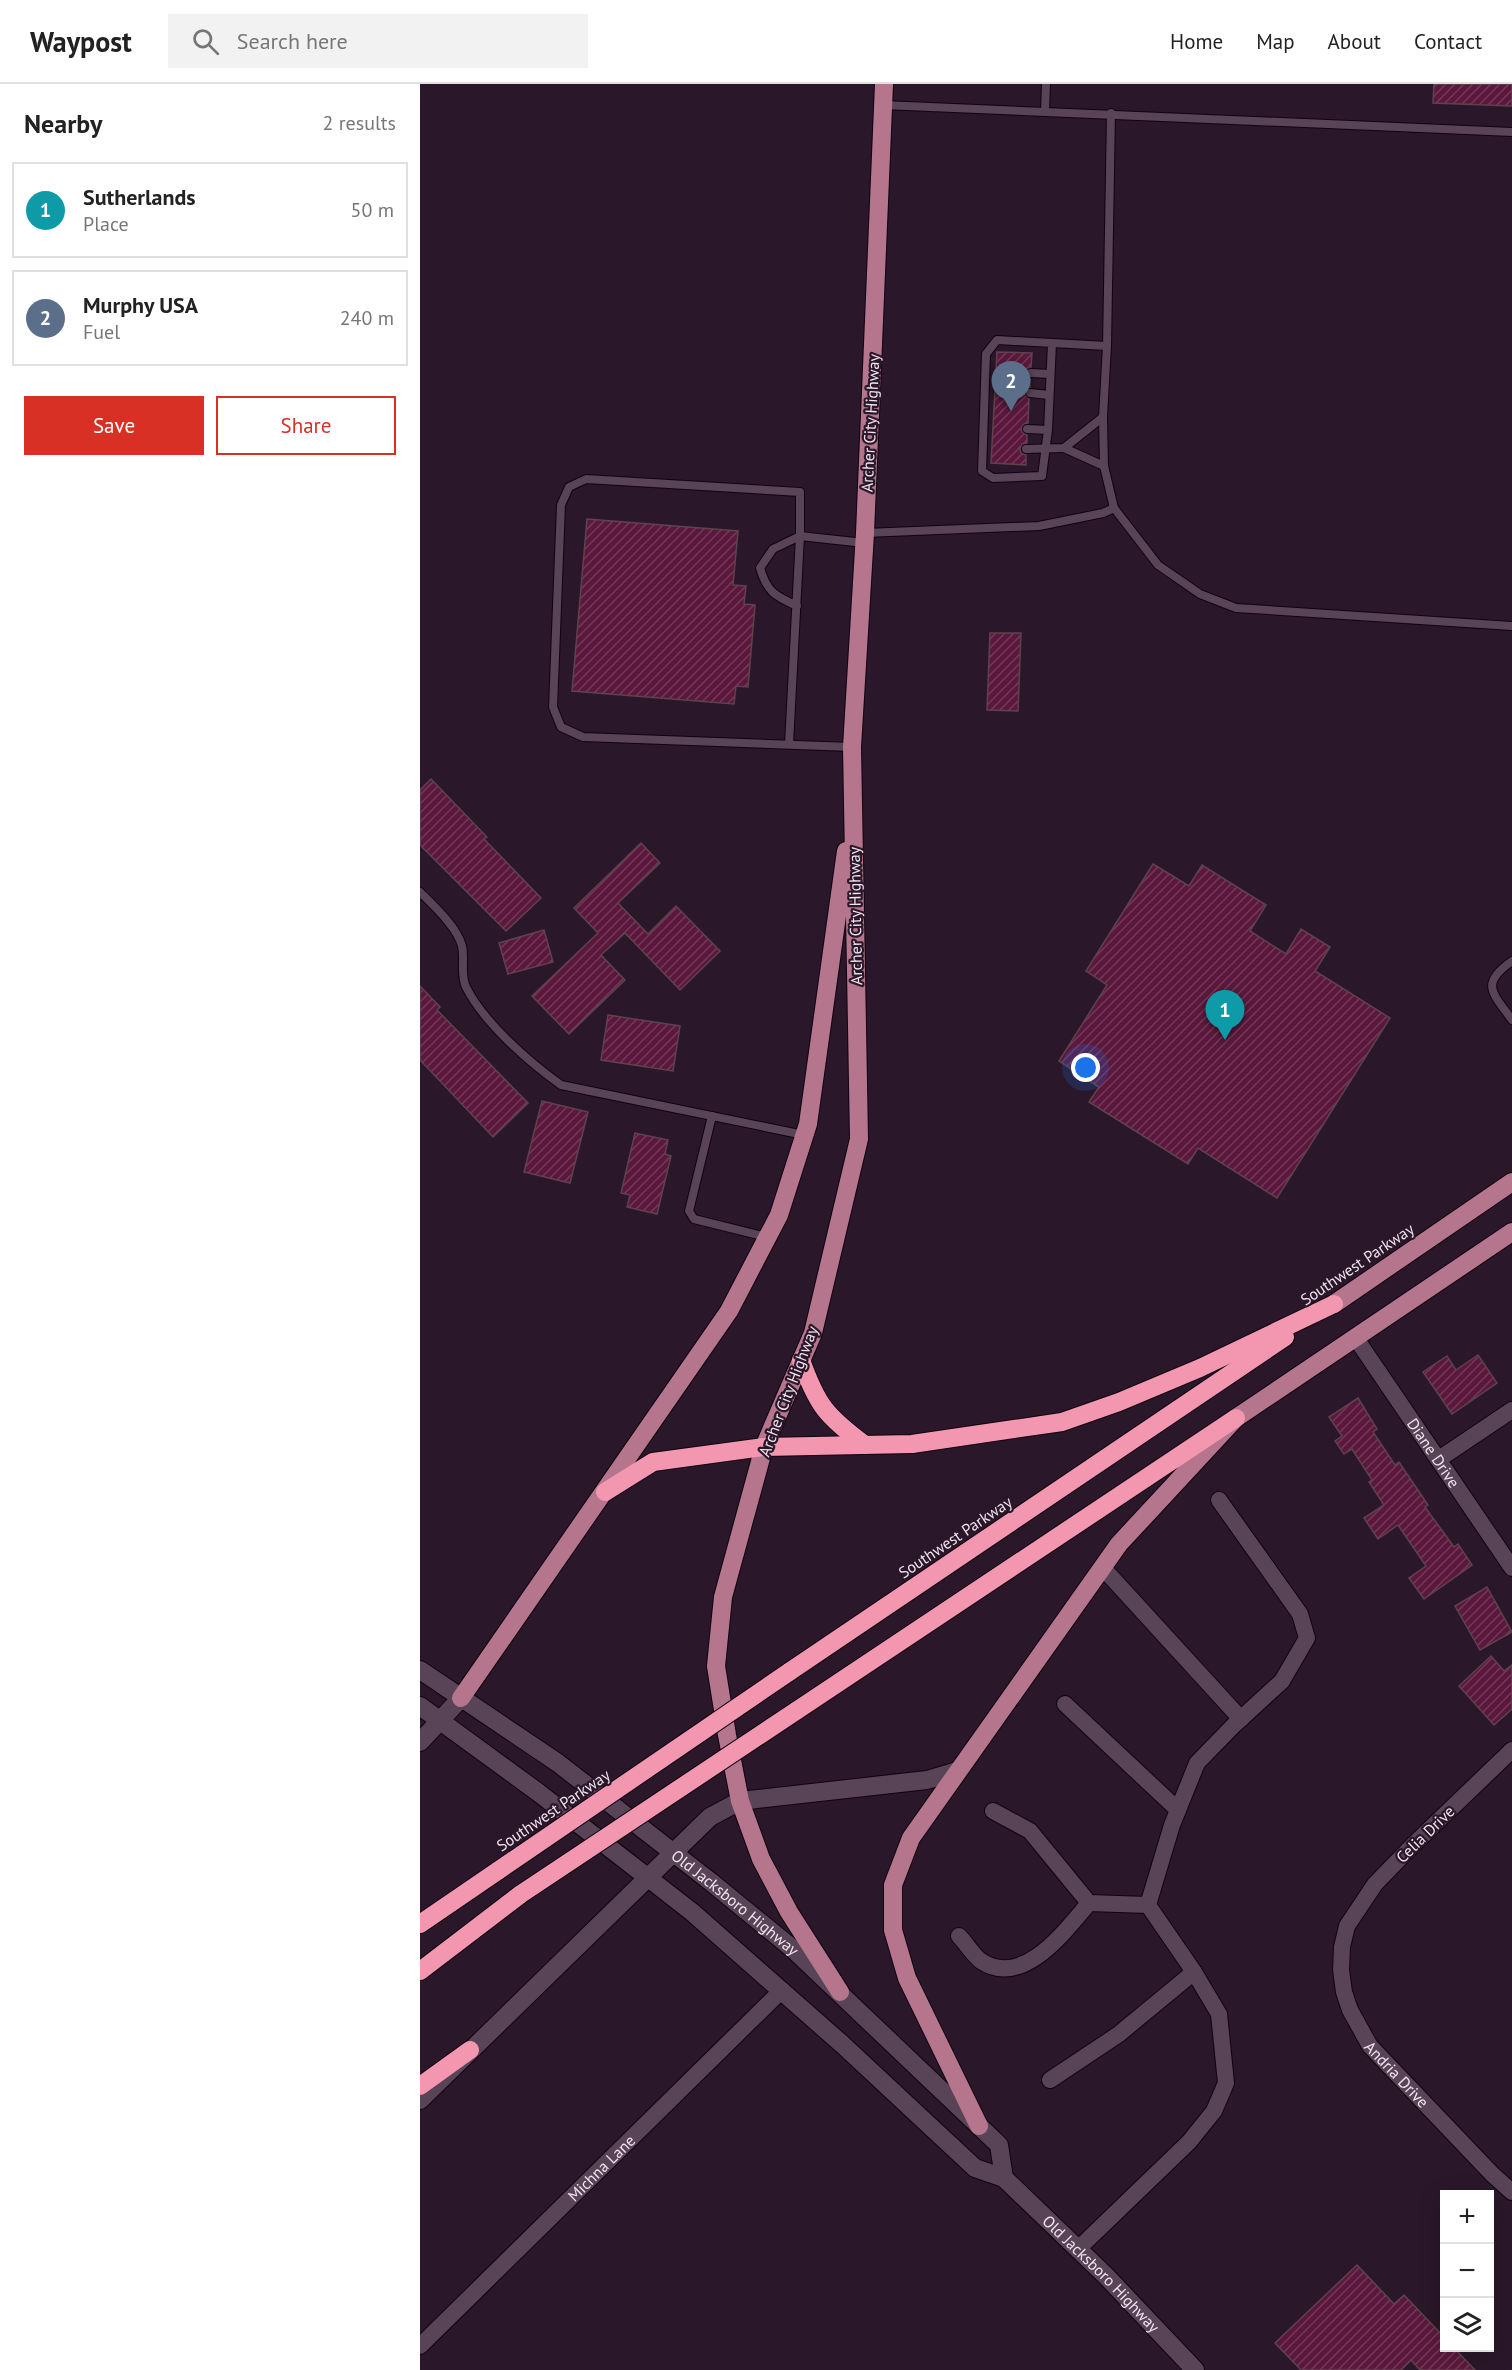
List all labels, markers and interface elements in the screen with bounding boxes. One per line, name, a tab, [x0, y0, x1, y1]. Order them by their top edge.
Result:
search box	[168, 14, 588, 68]
text: Waypost	[30, 23, 132, 60]
icon: search	[189, 25, 222, 58]
text: Search here	[237, 27, 348, 55]
text: Home	[1170, 28, 1223, 55]
text: Map	[1256, 28, 1295, 55]
text: About	[1328, 28, 1381, 55]
text: Contact	[1414, 28, 1482, 55]
text: Nearby	[24, 107, 102, 140]
text: 2 results	[323, 110, 396, 136]
text: Sutherlands	[83, 183, 196, 211]
text: 1	[40, 197, 51, 223]
text: 50 m	[351, 197, 394, 223]
text: Place	[83, 211, 129, 237]
text: Murphy USA	[83, 291, 198, 319]
text: 2	[40, 305, 51, 331]
text: 240 m	[340, 305, 394, 331]
text: Fuel	[83, 319, 120, 345]
street label: Archer City Highway	[856, 353, 884, 493]
pin: 2	[992, 362, 1030, 411]
button: Save	[24, 396, 204, 455]
button: Share	[216, 396, 396, 455]
street label: Archer City Highway	[844, 846, 866, 985]
pin: 1	[1206, 990, 1244, 1040]
your location	[1071, 1053, 1100, 1082]
street label: Southwest Parkway	[1296, 1218, 1418, 1309]
street label: Archer City Highway	[754, 1322, 822, 1459]
street label: Diane Drive	[1403, 1414, 1464, 1491]
street label: Southwest Parkway	[894, 1491, 1016, 1582]
street label: Southwest Parkway	[492, 1764, 614, 1855]
street label: Celia Drive	[1392, 1801, 1458, 1867]
street label: Old Jacksboro Highway	[668, 1845, 804, 1960]
street label: Andria Drive	[1360, 2037, 1433, 2112]
street label: Michna Lane	[563, 2130, 639, 2205]
map controls	[1440, 2190, 1494, 2352]
button: +	[1440, 2190, 1494, 2244]
street label: Old Jacksboro Highway	[1039, 2211, 1164, 2337]
button: −	[1440, 2244, 1494, 2298]
button: layers	[1440, 2298, 1494, 2352]

